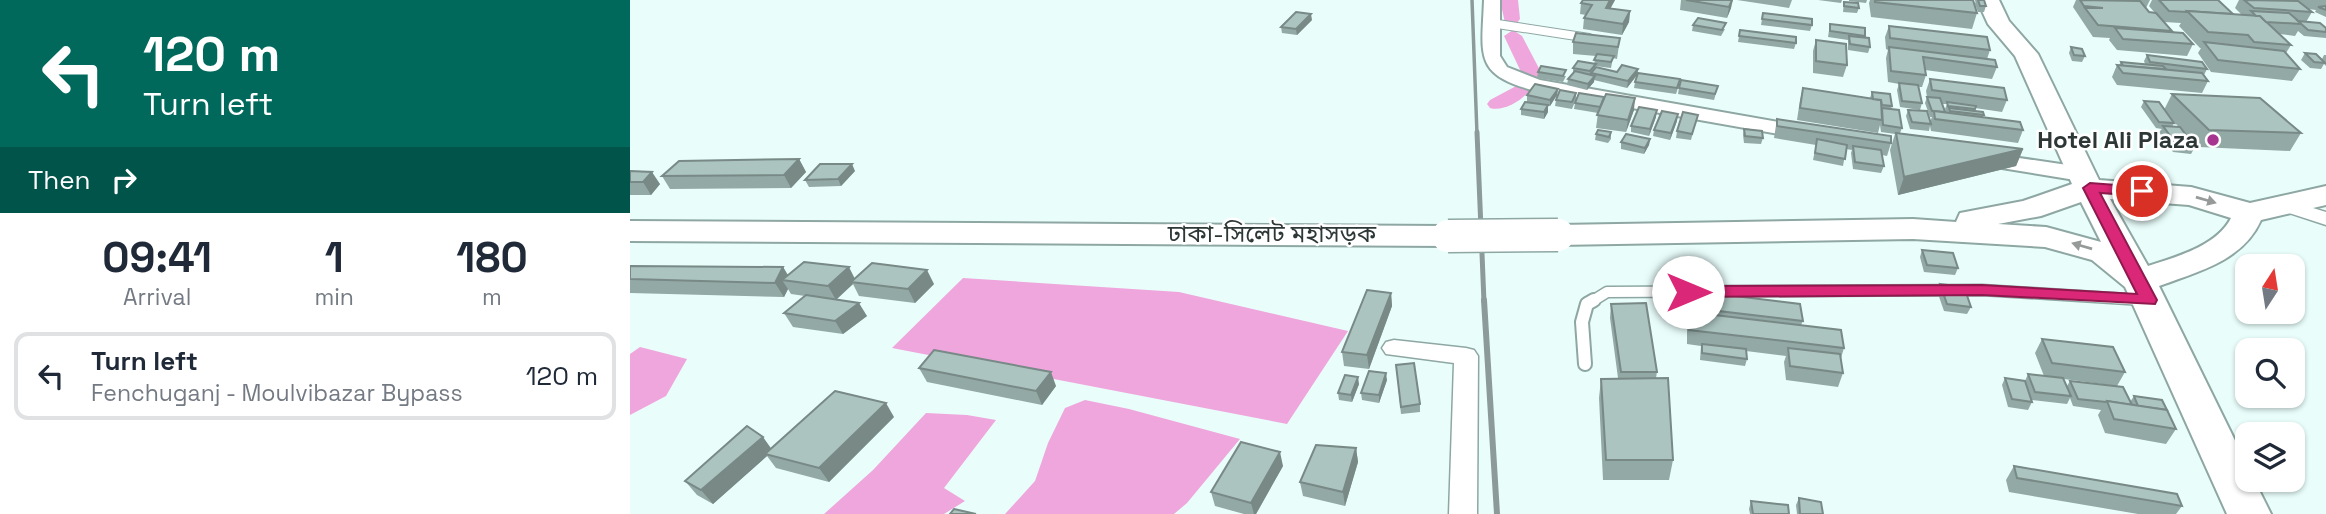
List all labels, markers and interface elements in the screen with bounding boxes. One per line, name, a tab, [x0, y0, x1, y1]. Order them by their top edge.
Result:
text: 120 m	[143, 23, 280, 85]
icon: left	[28, 28, 119, 119]
text: Turn left	[143, 84, 273, 124]
place label: Hotel Ali Plaza	[2037, 124, 2199, 155]
marker: Hotel Ali Plaza	[2205, 132, 2221, 148]
icon: right	[105, 161, 143, 199]
pin	[2112, 161, 2172, 221]
text: Then	[28, 163, 91, 197]
icon: arrive	[2123, 172, 2161, 210]
one-way arrow	[2196, 196, 2217, 206]
street label: ঢাকা-সিলেট মহাসড়ক	[1167, 218, 1377, 249]
text: 09:41	[102, 231, 212, 284]
text: 1	[325, 231, 344, 284]
text: 180	[456, 231, 528, 284]
one-way arrow	[2071, 240, 2093, 251]
north arrow	[2235, 254, 2305, 324]
map controls	[2235, 254, 2305, 492]
position arrow	[1651, 255, 1725, 329]
text: Arrival	[123, 282, 191, 312]
text: min	[314, 282, 354, 312]
text: m	[482, 282, 502, 312]
button: search	[2235, 338, 2305, 408]
text: Turn left	[91, 344, 198, 378]
icon: left	[32, 357, 70, 395]
text: 120 m	[526, 359, 598, 393]
text: Fenchuganj - Moulvibazar Bypass	[91, 378, 463, 408]
button: layers	[2235, 422, 2305, 492]

